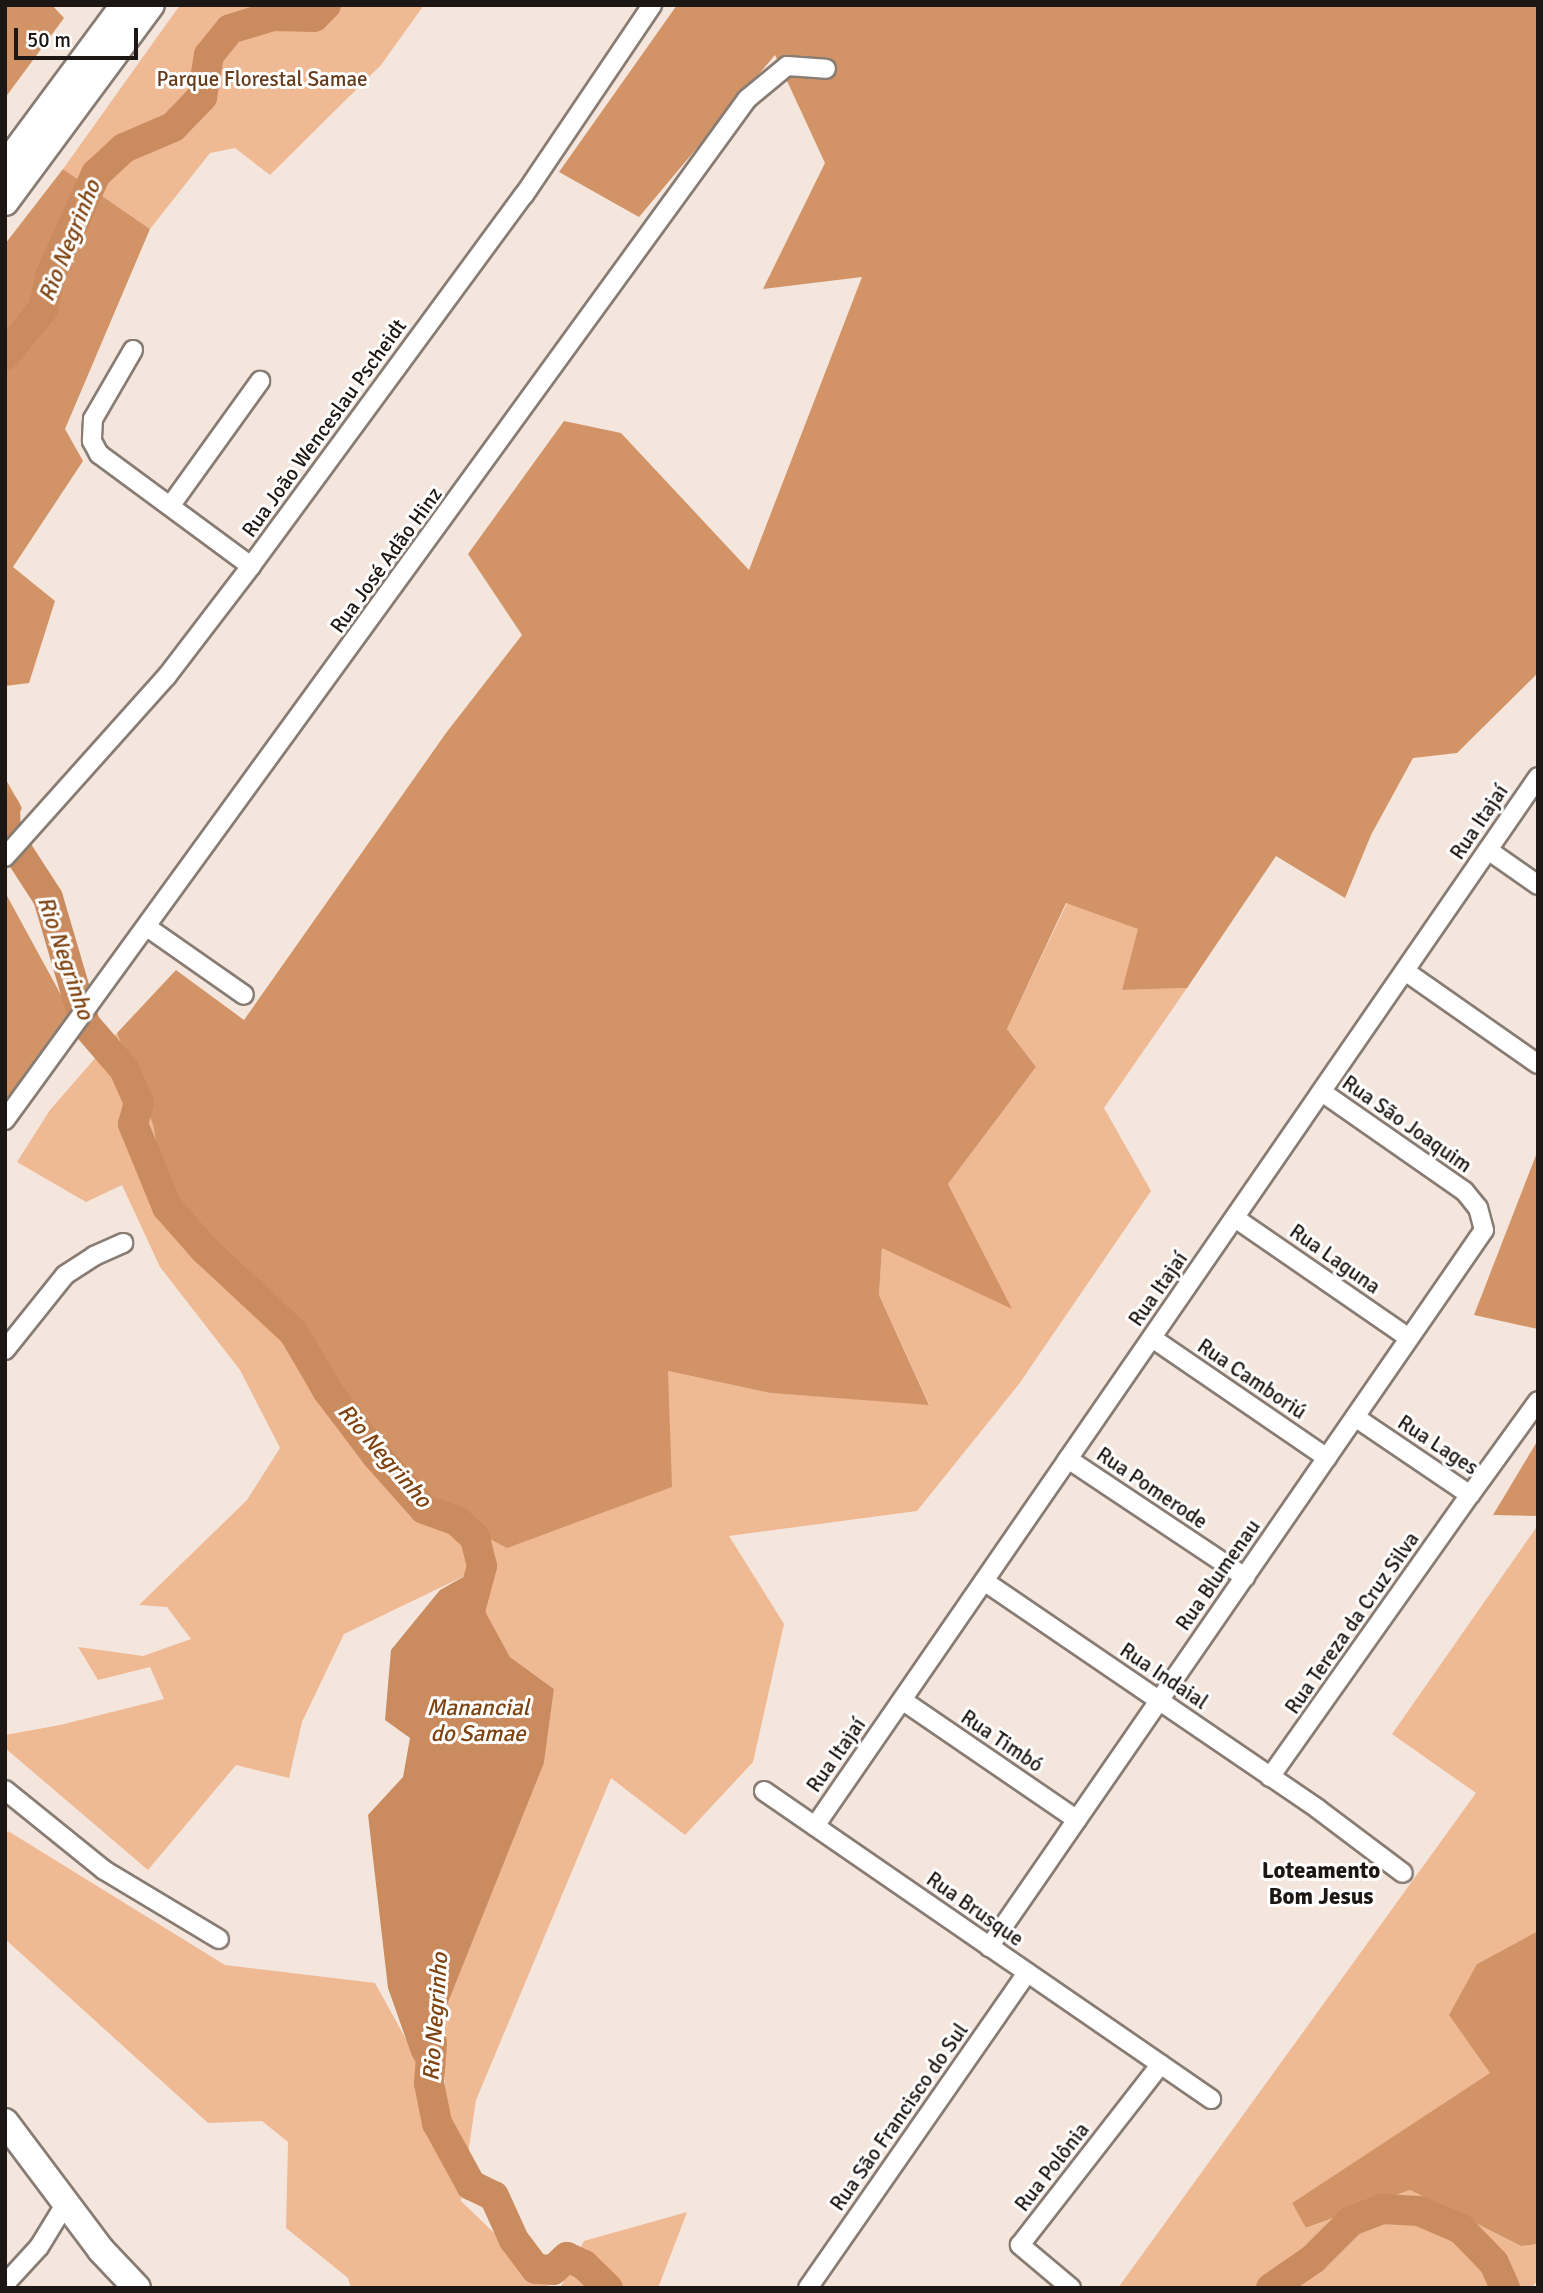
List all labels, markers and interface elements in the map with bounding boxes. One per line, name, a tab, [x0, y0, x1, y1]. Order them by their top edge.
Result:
scale bar	[18, 14, 142, 58]
text: 50 m	[27, 27, 71, 53]
park label: Parque Florestal Samae	[156, 66, 368, 92]
water label: Rio Negrinho	[33, 176, 107, 306]
street label: Rua João Wenceslau Pscheidt	[236, 314, 412, 542]
street label: Rua José Adão Hinz	[325, 482, 447, 638]
street label: Rua Itajaí	[1445, 780, 1513, 864]
water label: Rio Negrinho	[31, 893, 99, 1023]
street label: Rua São Joaquim	[1337, 1070, 1477, 1178]
street label: Rua Laguna	[1285, 1219, 1385, 1299]
street label: Rua Itajaí	[1123, 1247, 1193, 1331]
street label: Rua Camboriú	[1193, 1333, 1311, 1425]
water label: Rio Negrinho	[331, 1398, 437, 1514]
street label: Rua Lages	[1393, 1410, 1483, 1480]
street label: Rua Pomerode	[1092, 1442, 1212, 1534]
street label: Rua Blumenau	[1170, 1515, 1266, 1635]
street label: Rua Tereza da Cruz Silva	[1280, 1527, 1424, 1719]
street label: Rua Indaial	[1115, 1637, 1213, 1715]
water label: Manancial do Samae	[427, 1694, 529, 1748]
street label: Rua Timbó	[956, 1704, 1048, 1778]
street label: Rua Itajaí	[801, 1713, 871, 1797]
district label: Loteamento Bom Jesus	[1262, 1857, 1380, 1911]
street label: Rua Brusque	[922, 1866, 1028, 1952]
water label: Rio Negrinho	[418, 1952, 454, 2082]
street label: Rua São Francisco do Sul	[825, 2018, 973, 2216]
street label: Rua Polônia	[1009, 2118, 1095, 2216]

